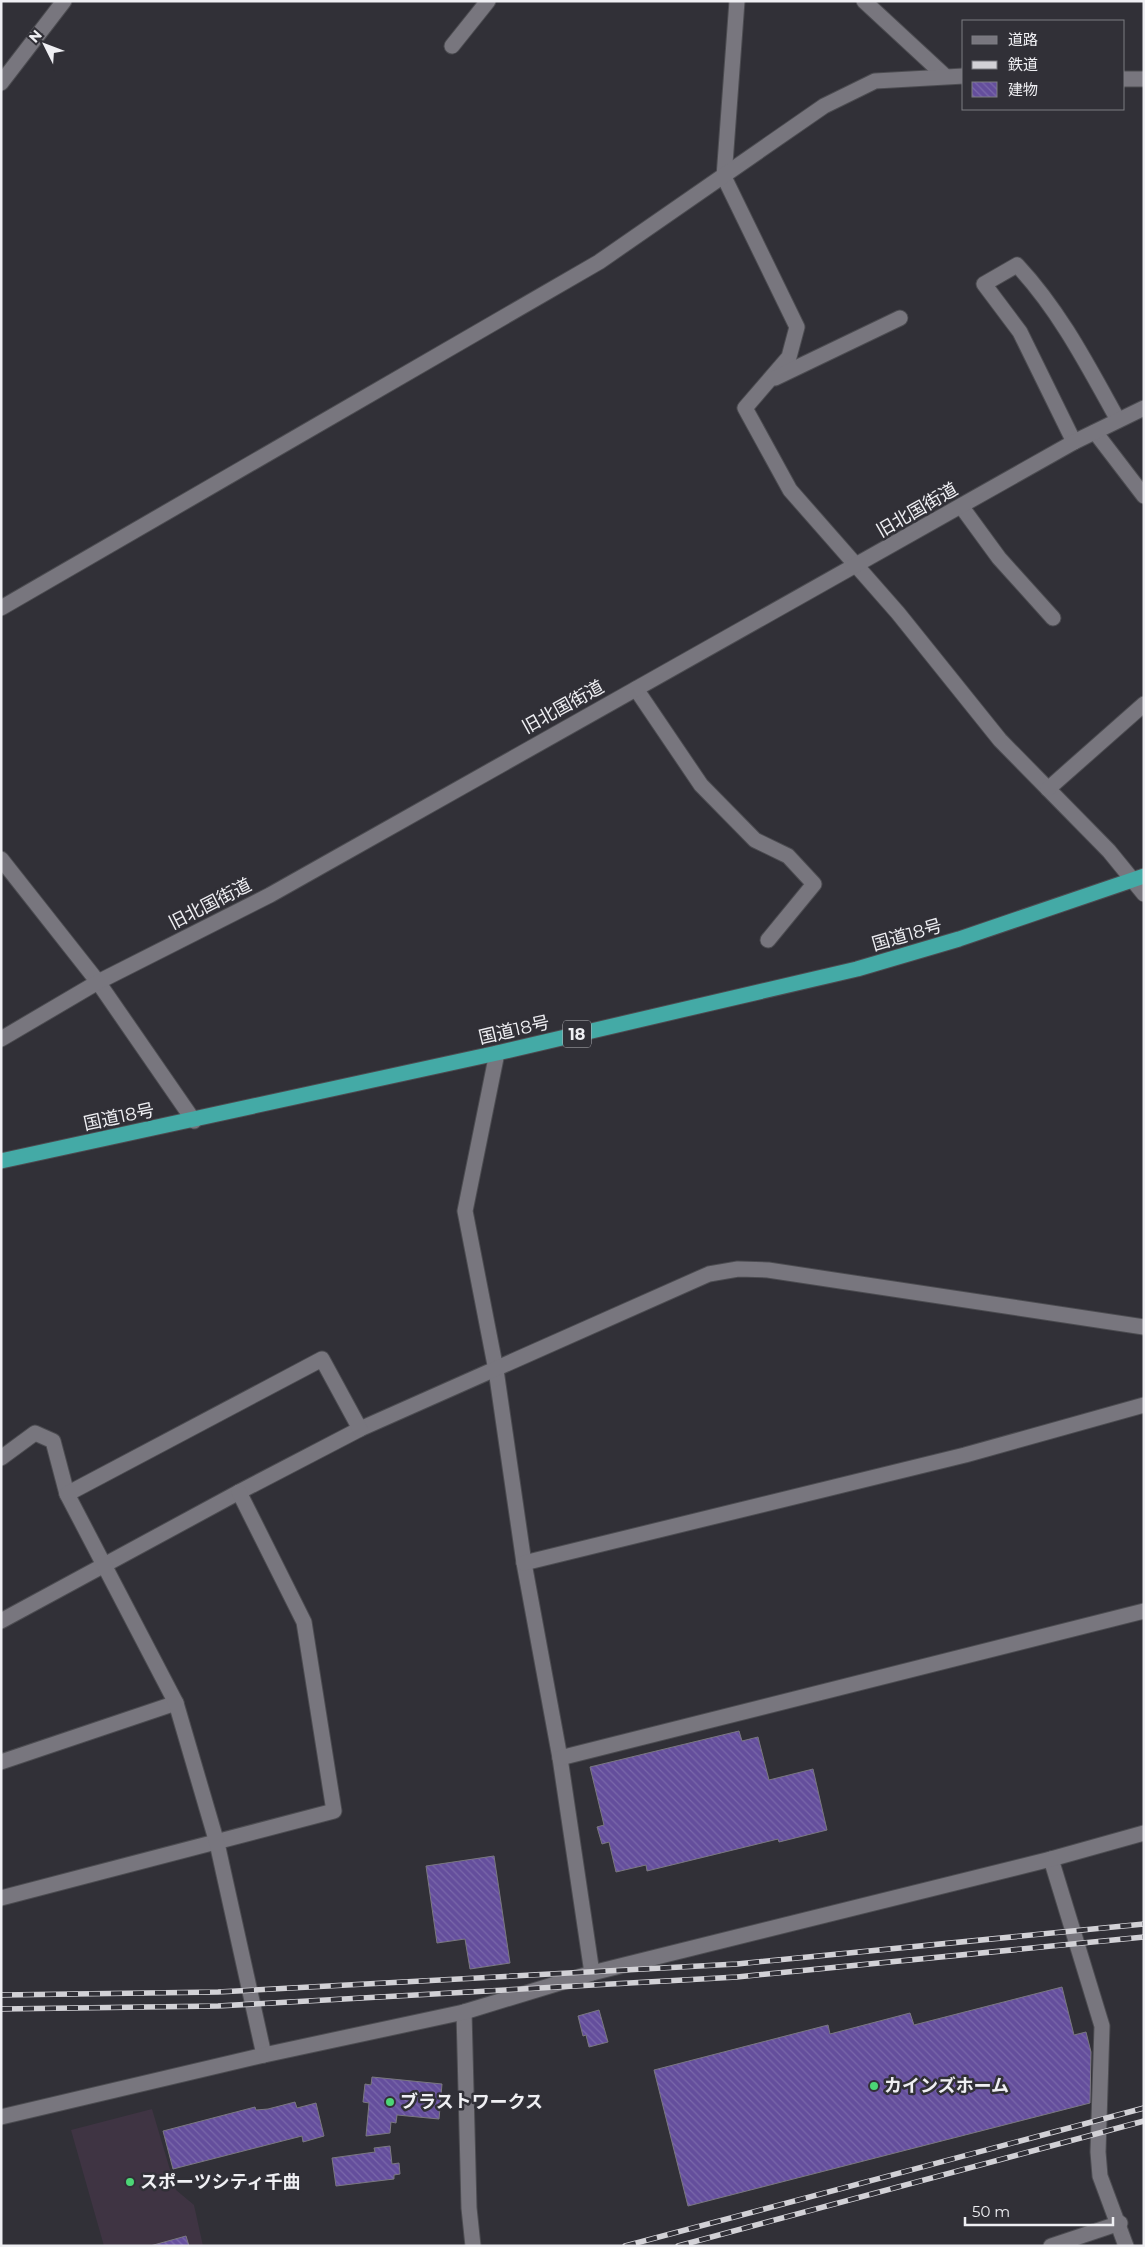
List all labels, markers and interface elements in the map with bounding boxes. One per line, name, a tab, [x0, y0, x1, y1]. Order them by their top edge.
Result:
north arrow	[20, 20, 70, 70]
legend	[962, 20, 1125, 110]
text: N	[25, 26, 46, 47]
text: 道路	[1008, 30, 1038, 49]
text: 鉄道	[1008, 55, 1038, 74]
text: 建物	[1008, 80, 1038, 99]
street label: 旧北国街道	[873, 478, 961, 542]
street label: 旧北国街道	[518, 676, 608, 738]
street label: 旧北国街道	[165, 874, 255, 934]
street label: 国道18号	[869, 915, 945, 955]
street label: 国道18号	[476, 1011, 552, 1049]
road number: 18	[563, 1021, 591, 1048]
street label: 国道18号	[82, 1099, 156, 1135]
place label: カインズホーム	[884, 2075, 1009, 2097]
marker: カインズホーム	[868, 2080, 880, 2092]
place label: ブラストワークス	[400, 2091, 543, 2113]
marker: ブラストワークス	[384, 2096, 396, 2108]
place label: スポーツシティ千曲	[140, 2171, 301, 2193]
marker: スポーツシティ千曲	[124, 2176, 136, 2188]
scale bar	[965, 2194, 1112, 2226]
text: 50 m	[972, 2202, 1010, 2221]

